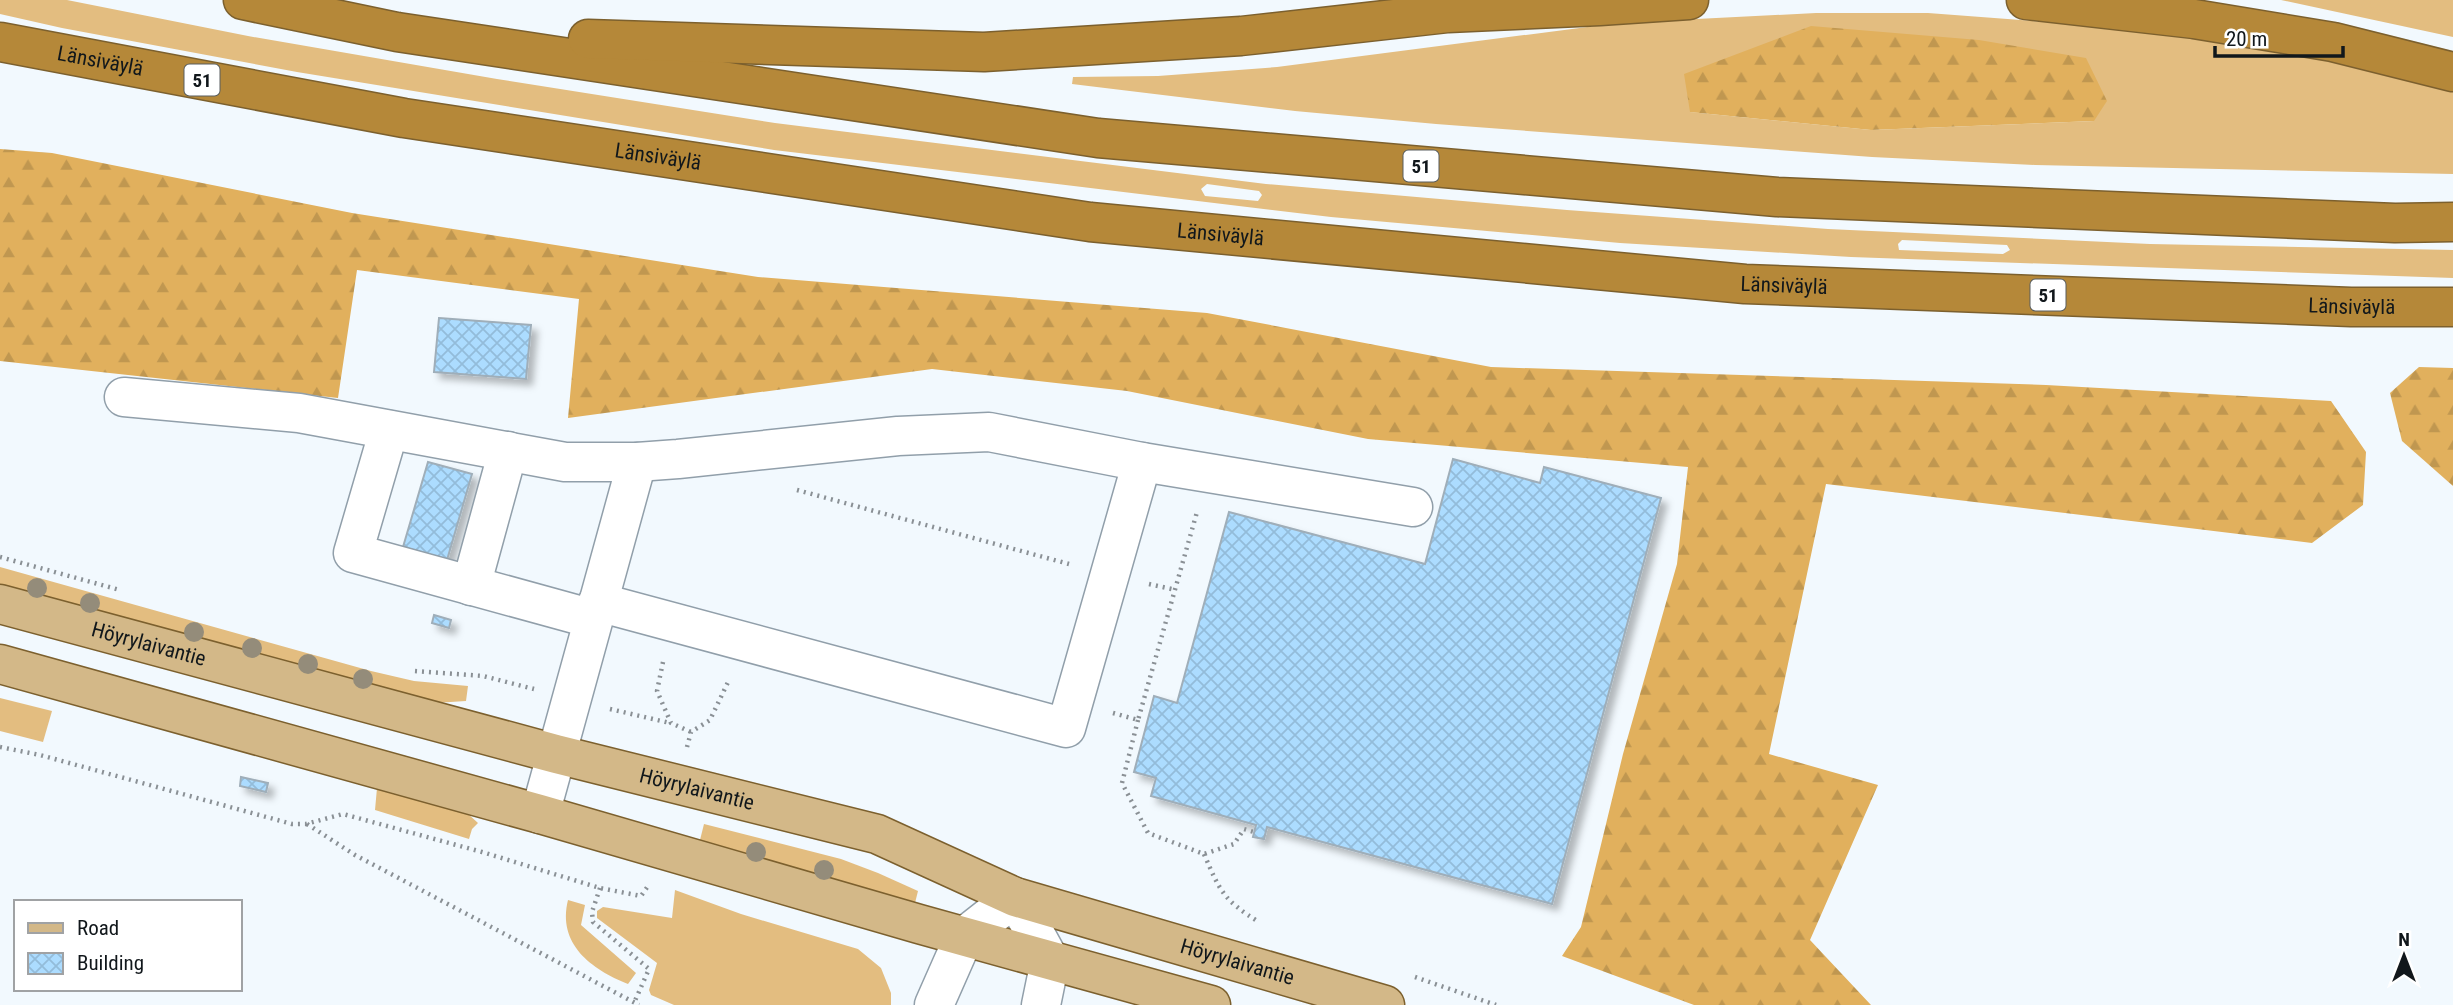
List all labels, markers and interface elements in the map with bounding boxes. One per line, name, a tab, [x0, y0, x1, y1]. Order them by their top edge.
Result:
scale bar	[2215, 14, 2343, 58]
text: 20 m	[2226, 27, 2267, 51]
street label: Länsiväylä	[55, 41, 145, 81]
road number: 51	[184, 64, 220, 96]
street label: Länsiväylä	[613, 138, 703, 175]
road number: 51	[1404, 150, 1438, 182]
street label: Länsiväylä	[1176, 218, 1265, 250]
street label: Länsiväylä	[1740, 272, 1828, 299]
road number: 51	[2030, 280, 2066, 310]
street label: Länsiväylä	[2308, 293, 2395, 319]
street label: Höyrylaivantie	[89, 617, 209, 671]
street label: Höyrylaivantie	[637, 763, 757, 815]
legend	[14, 900, 242, 991]
text: Road	[77, 916, 119, 940]
north arrow	[2369, 921, 2439, 991]
text: N	[2398, 928, 2410, 951]
street label: Höyrylaivantie	[1178, 934, 1297, 990]
text: Building	[77, 951, 144, 975]

